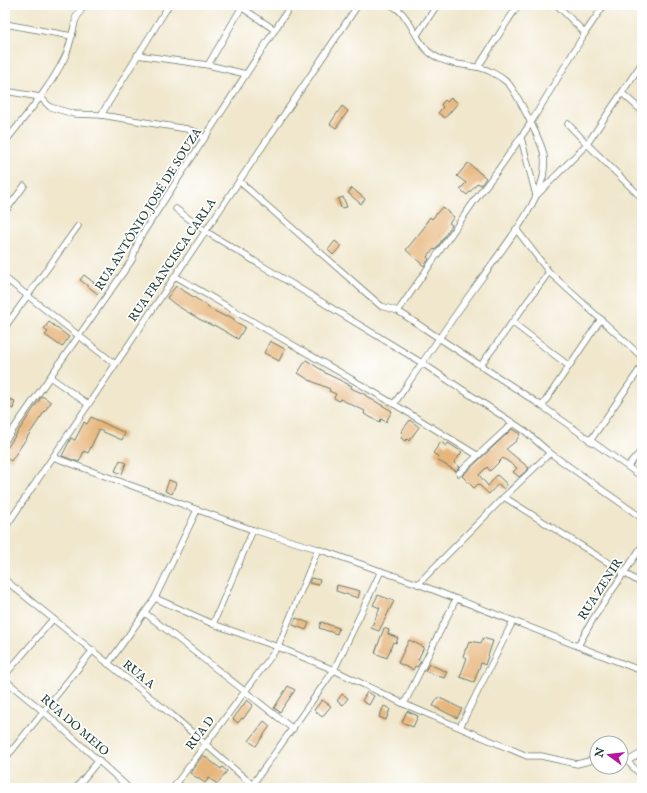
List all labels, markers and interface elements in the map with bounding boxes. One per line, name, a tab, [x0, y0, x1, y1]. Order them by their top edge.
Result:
street label: RUA ANTÔNIO JOSÉ DE SOUZA	[91, 124, 206, 294]
street label: RUA FRANCISCA CARLA	[125, 195, 220, 325]
street label: RUA ZENIR	[575, 555, 626, 623]
street label: RUA A	[120, 657, 159, 692]
street label: RUA DO MEIO	[37, 692, 112, 759]
street label: RUA D	[183, 713, 218, 753]
north arrow	[589, 735, 629, 775]
text: N	[592, 746, 608, 760]

